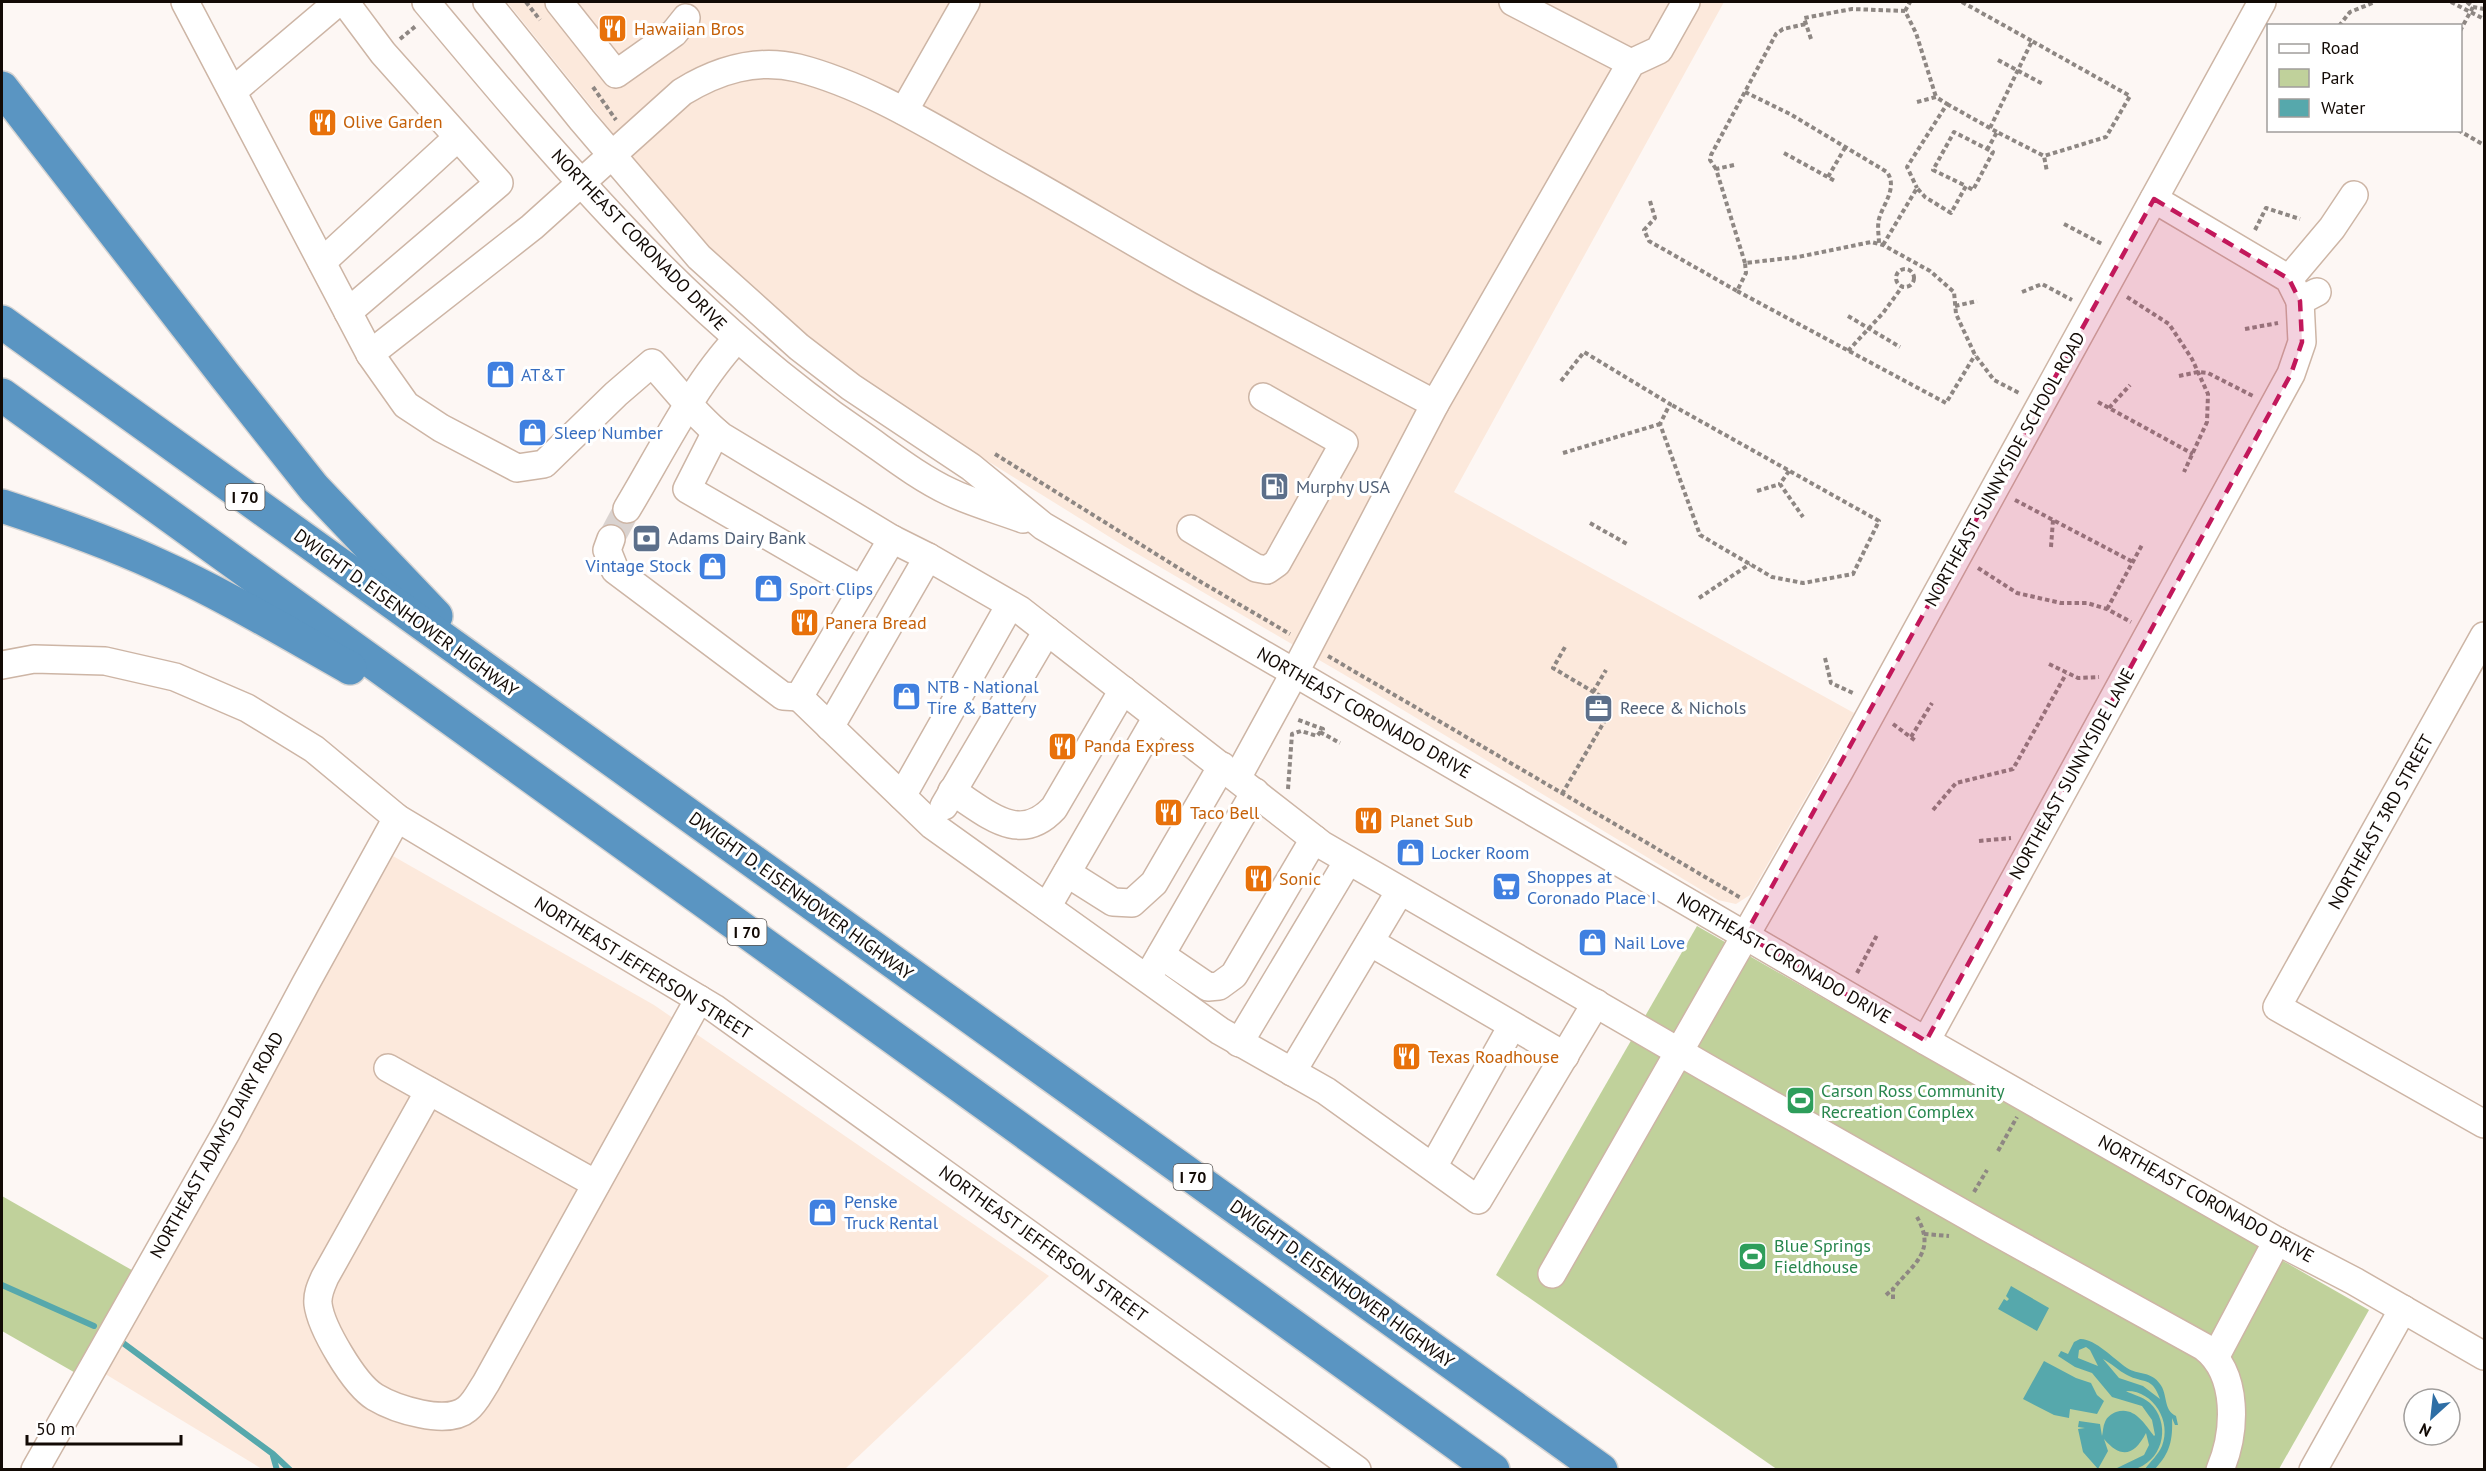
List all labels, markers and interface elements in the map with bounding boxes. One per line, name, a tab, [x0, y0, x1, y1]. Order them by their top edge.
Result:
restaurant icon: Hawaiian Bros	[597, 13, 629, 45]
place label: Hawaiian Bros	[634, 17, 744, 40]
legend	[2267, 24, 2462, 132]
text: Road	[2321, 36, 2359, 59]
text: Park	[2321, 66, 2354, 89]
text: Water	[2321, 96, 2365, 119]
restaurant icon: Olive Garden	[306, 106, 338, 138]
place label: Olive Garden	[343, 110, 443, 133]
street label: NORTHEAST CORONADO DRIVE	[547, 144, 732, 335]
street label: NORTHEAST SUNNYSIDE SCHOOL ROAD	[1919, 327, 2090, 610]
shop icon: AT&T	[484, 359, 516, 391]
place label: AT&T	[521, 363, 565, 386]
shop icon: Sleep Number	[517, 417, 549, 449]
place label: Sleep Number	[554, 421, 663, 444]
fuel station icon: Murphy USA	[1259, 471, 1291, 503]
place label: Murphy USA	[1296, 475, 1390, 498]
road number: I 70	[226, 484, 264, 510]
bank icon: Adams Dairy Bank	[631, 522, 663, 554]
street label: DWIGHT D. EISENHOWER HIGHWAY	[290, 523, 523, 702]
place label: Adams Dairy Bank	[668, 526, 807, 549]
shop icon: Vintage Stock	[696, 550, 728, 582]
place label: Vintage Stock	[585, 554, 691, 577]
shop icon: Sport Clips	[752, 573, 784, 605]
place label: Sport Clips	[789, 577, 873, 600]
restaurant icon: Panera Bread	[788, 607, 820, 639]
place label: Panera Bread	[825, 611, 927, 634]
street label: NORTHEAST CORONADO DRIVE	[1253, 642, 1475, 783]
street label: NORTHEAST SUNNYSIDE LANE	[2004, 664, 2139, 884]
place label: NTB - National Tire & Battery	[927, 675, 1039, 719]
shop icon: NTB - National Tire & Battery	[890, 681, 922, 713]
office icon: Reece & Nichols	[1583, 692, 1615, 724]
place label: Reece & Nichols	[1620, 696, 1746, 719]
restaurant icon: Panda Express	[1047, 730, 1079, 762]
street label: NORTHEAST 3RD STREET	[2323, 730, 2438, 913]
place label: Panda Express	[1084, 734, 1195, 757]
restaurant icon: Taco Bell	[1153, 797, 1185, 829]
place label: Taco Bell	[1190, 801, 1260, 824]
restaurant icon: Planet Sub	[1353, 805, 1385, 837]
street label: DWIGHT D. EISENHOWER HIGHWAY	[685, 806, 918, 985]
place label: Planet Sub	[1390, 809, 1473, 832]
shop icon: Locker Room	[1394, 837, 1426, 869]
place label: Locker Room	[1431, 841, 1529, 864]
restaurant icon: Sonic	[1242, 863, 1274, 895]
place label: Shoppes at Coronado Place I	[1527, 865, 1656, 909]
place label: Sonic	[1279, 867, 1321, 890]
supermarket icon: Shoppes at Coronado Place I	[1490, 871, 1522, 903]
street label: NORTHEAST CORONADO DRIVE	[1673, 887, 1895, 1028]
street label: NORTHEAST JEFFERSON STREET	[530, 891, 756, 1044]
road number: I 70	[728, 919, 766, 945]
shop icon: Nail Love	[1577, 927, 1609, 959]
place label: Nail Love	[1614, 931, 1685, 954]
street label: NORTHEAST ADAMS DAIRY ROAD	[145, 1027, 289, 1262]
restaurant icon: Texas Roadhouse	[1391, 1041, 1423, 1073]
place label: Texas Roadhouse	[1428, 1045, 1559, 1068]
place label: Carson Ross Community Recreation Complex	[1821, 1079, 2005, 1123]
sports icon: Carson Ross Community Recreation Complex	[1784, 1085, 1816, 1117]
street label: NORTHEAST CORONADO DRIVE	[2094, 1129, 2318, 1268]
street label: NORTHEAST JEFFERSON STREET	[935, 1160, 1152, 1327]
road number: I 70	[1174, 1164, 1212, 1190]
place label: Penske Truck Rental	[844, 1190, 939, 1234]
street label: DWIGHT D. EISENHOWER HIGHWAY	[1226, 1194, 1459, 1373]
shop icon: Penske Truck Rental	[807, 1196, 839, 1228]
place label: Blue Springs Fieldhouse	[1774, 1234, 1871, 1278]
sports icon: Blue Springs Fieldhouse	[1737, 1240, 1769, 1272]
north arrow	[2402, 1387, 2462, 1447]
scale bar	[27, 1408, 182, 1446]
text: 50 m	[36, 1417, 75, 1440]
text: N	[2416, 1419, 2434, 1442]

